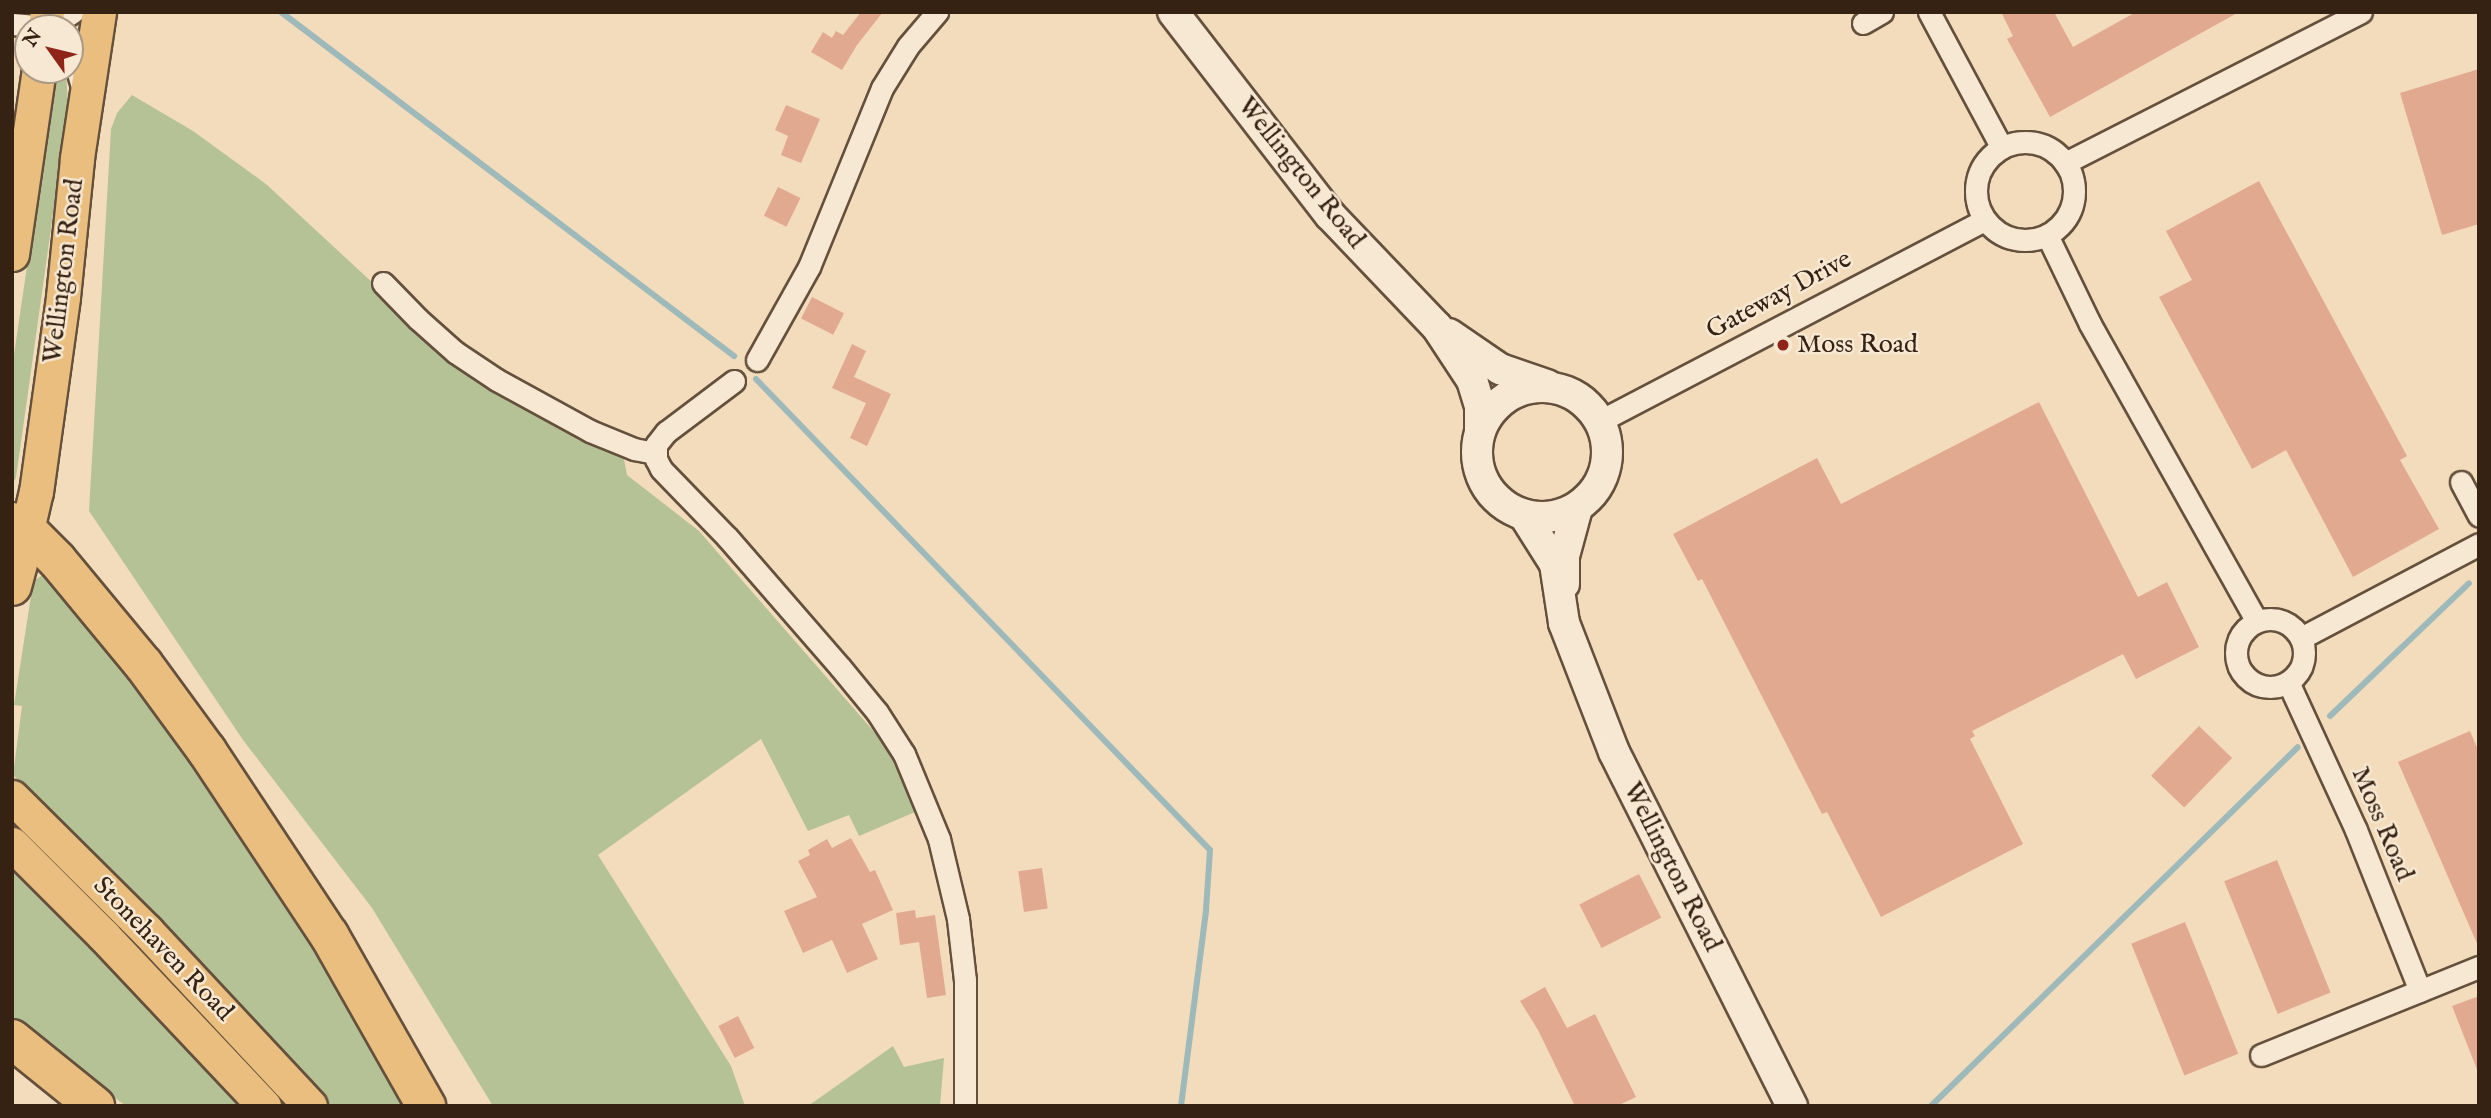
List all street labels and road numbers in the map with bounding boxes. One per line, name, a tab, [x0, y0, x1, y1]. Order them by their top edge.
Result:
street label: Wellington Road	[1230, 91, 1372, 255]
street label: Wellington Road	[37, 177, 91, 365]
street label: Gateway Drive	[1701, 244, 1857, 346]
street label: Moss Road	[2344, 762, 2420, 886]
street label: Wellington Road	[1616, 777, 1728, 957]
street label: Stonehaven Road	[86, 870, 240, 1028]

